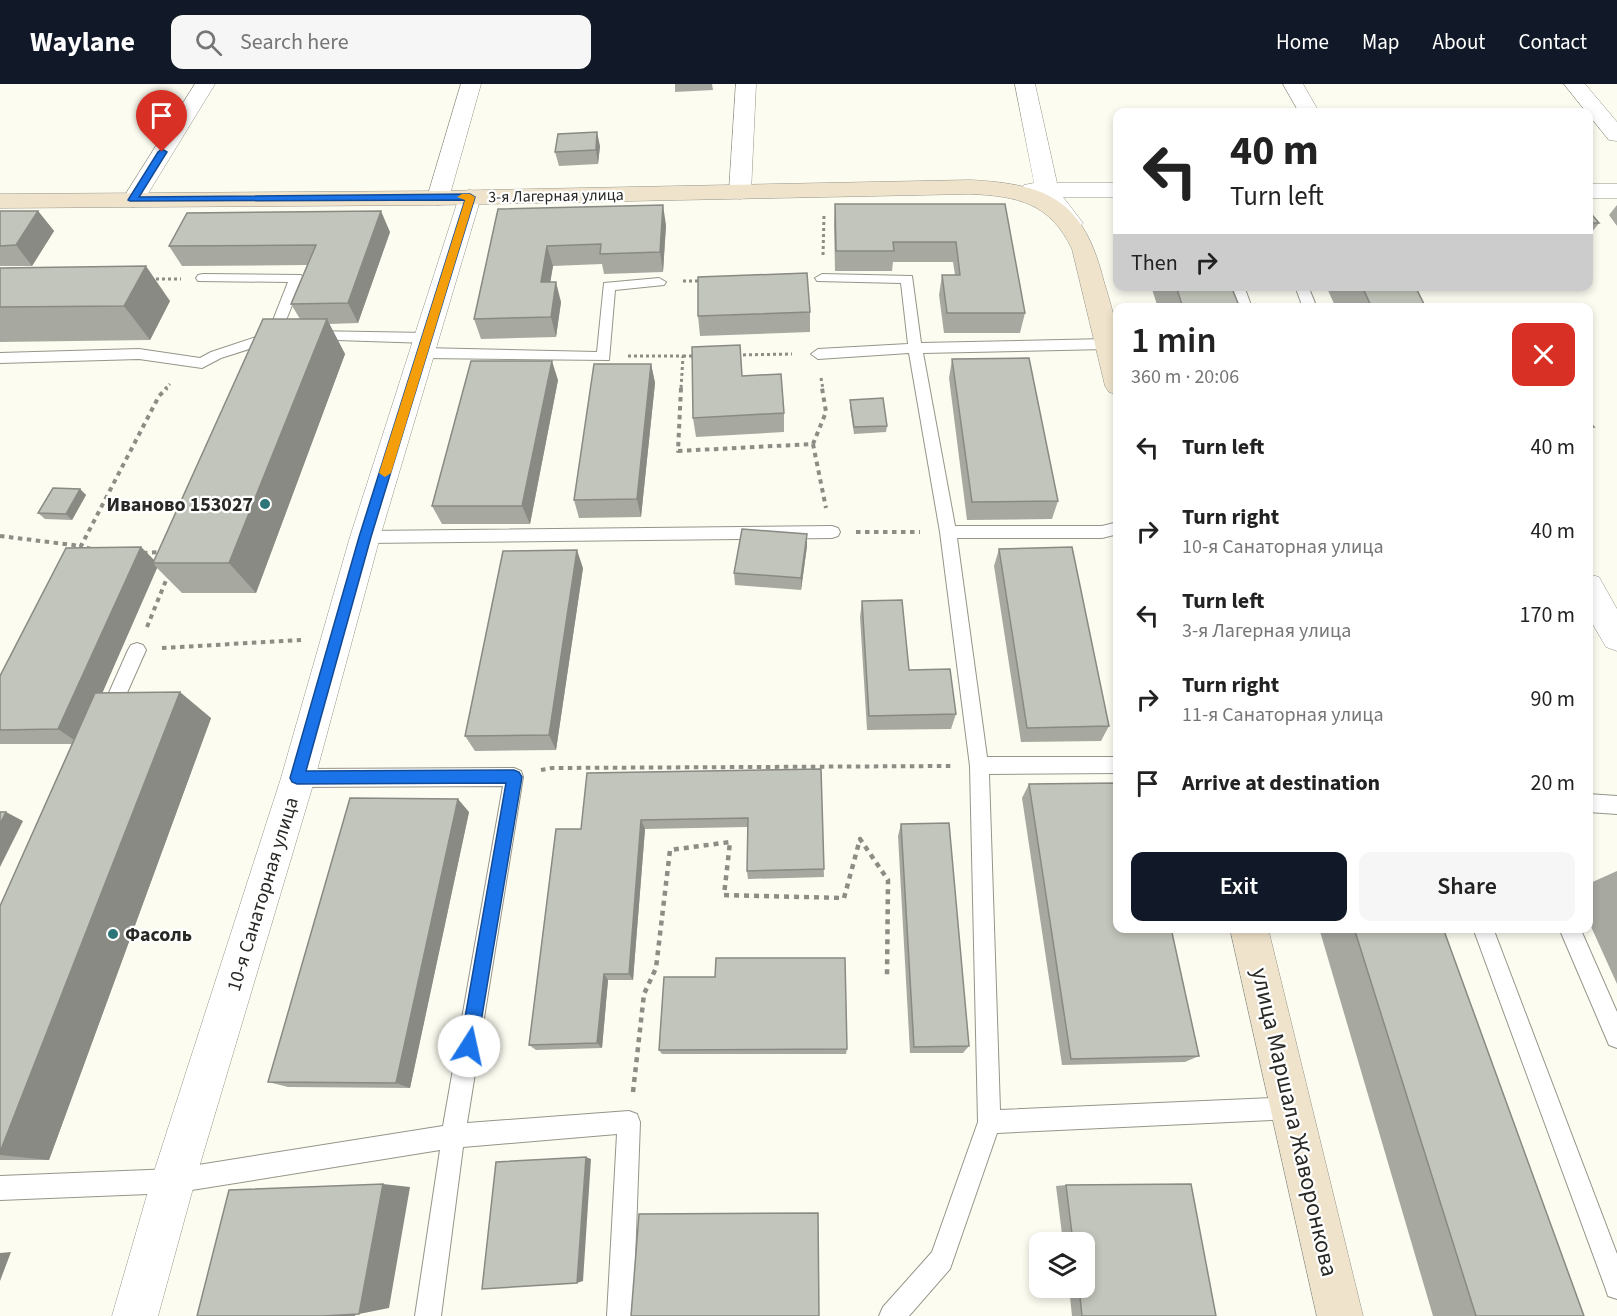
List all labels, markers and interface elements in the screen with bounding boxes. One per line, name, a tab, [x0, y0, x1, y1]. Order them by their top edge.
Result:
search box	[171, 15, 591, 69]
text: Waylane	[30, 22, 135, 62]
icon: search	[192, 26, 225, 59]
text: Search here	[240, 26, 349, 58]
text: Home	[1276, 27, 1329, 57]
text: Map	[1362, 27, 1400, 57]
text: About	[1433, 27, 1485, 57]
text: Contact	[1518, 27, 1587, 57]
pin	[136, 90, 187, 152]
icon: arrive	[145, 99, 178, 132]
text: 40 m	[1230, 121, 1319, 181]
icon: left	[1131, 132, 1209, 210]
text: Turn left	[1230, 177, 1324, 216]
street label: 3-я Лагерная улица	[488, 184, 624, 208]
icon: right	[1190, 246, 1223, 279]
text: Then	[1131, 247, 1178, 279]
text: 1 min	[1131, 315, 1217, 366]
button: close	[1512, 323, 1575, 386]
text: 360 m · 20:06	[1131, 363, 1239, 391]
icon: left	[1131, 431, 1164, 464]
text: Turn left	[1182, 431, 1264, 463]
text: 40 m	[1530, 431, 1575, 463]
place label: Иваново 153027	[107, 491, 253, 519]
marker: Иваново 153027	[258, 497, 272, 511]
text: Turn right	[1182, 501, 1279, 533]
icon: right	[1131, 515, 1164, 548]
text: 40 m	[1530, 515, 1575, 547]
text: 10-я Санаторная улица	[1182, 533, 1384, 561]
text: Turn left	[1182, 585, 1264, 617]
icon: left	[1131, 599, 1164, 632]
text: 170 m	[1520, 599, 1575, 631]
text: 3-я Лагерная улица	[1182, 617, 1351, 645]
text: Turn right	[1182, 669, 1279, 701]
icon: right	[1131, 683, 1164, 716]
text: 90 m	[1530, 683, 1575, 715]
text: 11-я Санаторная улица	[1182, 701, 1384, 729]
icon: arrive	[1131, 767, 1164, 800]
text: Arrive at destination	[1182, 767, 1380, 799]
text: 20 m	[1530, 767, 1575, 799]
street label: 10-я Санаторная улица	[220, 794, 306, 995]
button: Exit	[1131, 852, 1347, 921]
button: Share	[1359, 852, 1575, 921]
place label: Фасоль	[125, 921, 192, 949]
marker: Фасоль	[106, 927, 120, 941]
street label: улица Маршала Жаворонкова	[1242, 964, 1347, 1280]
position arrow	[437, 1014, 501, 1078]
map controls	[1029, 1232, 1095, 1298]
button: layers	[1029, 1232, 1095, 1298]

